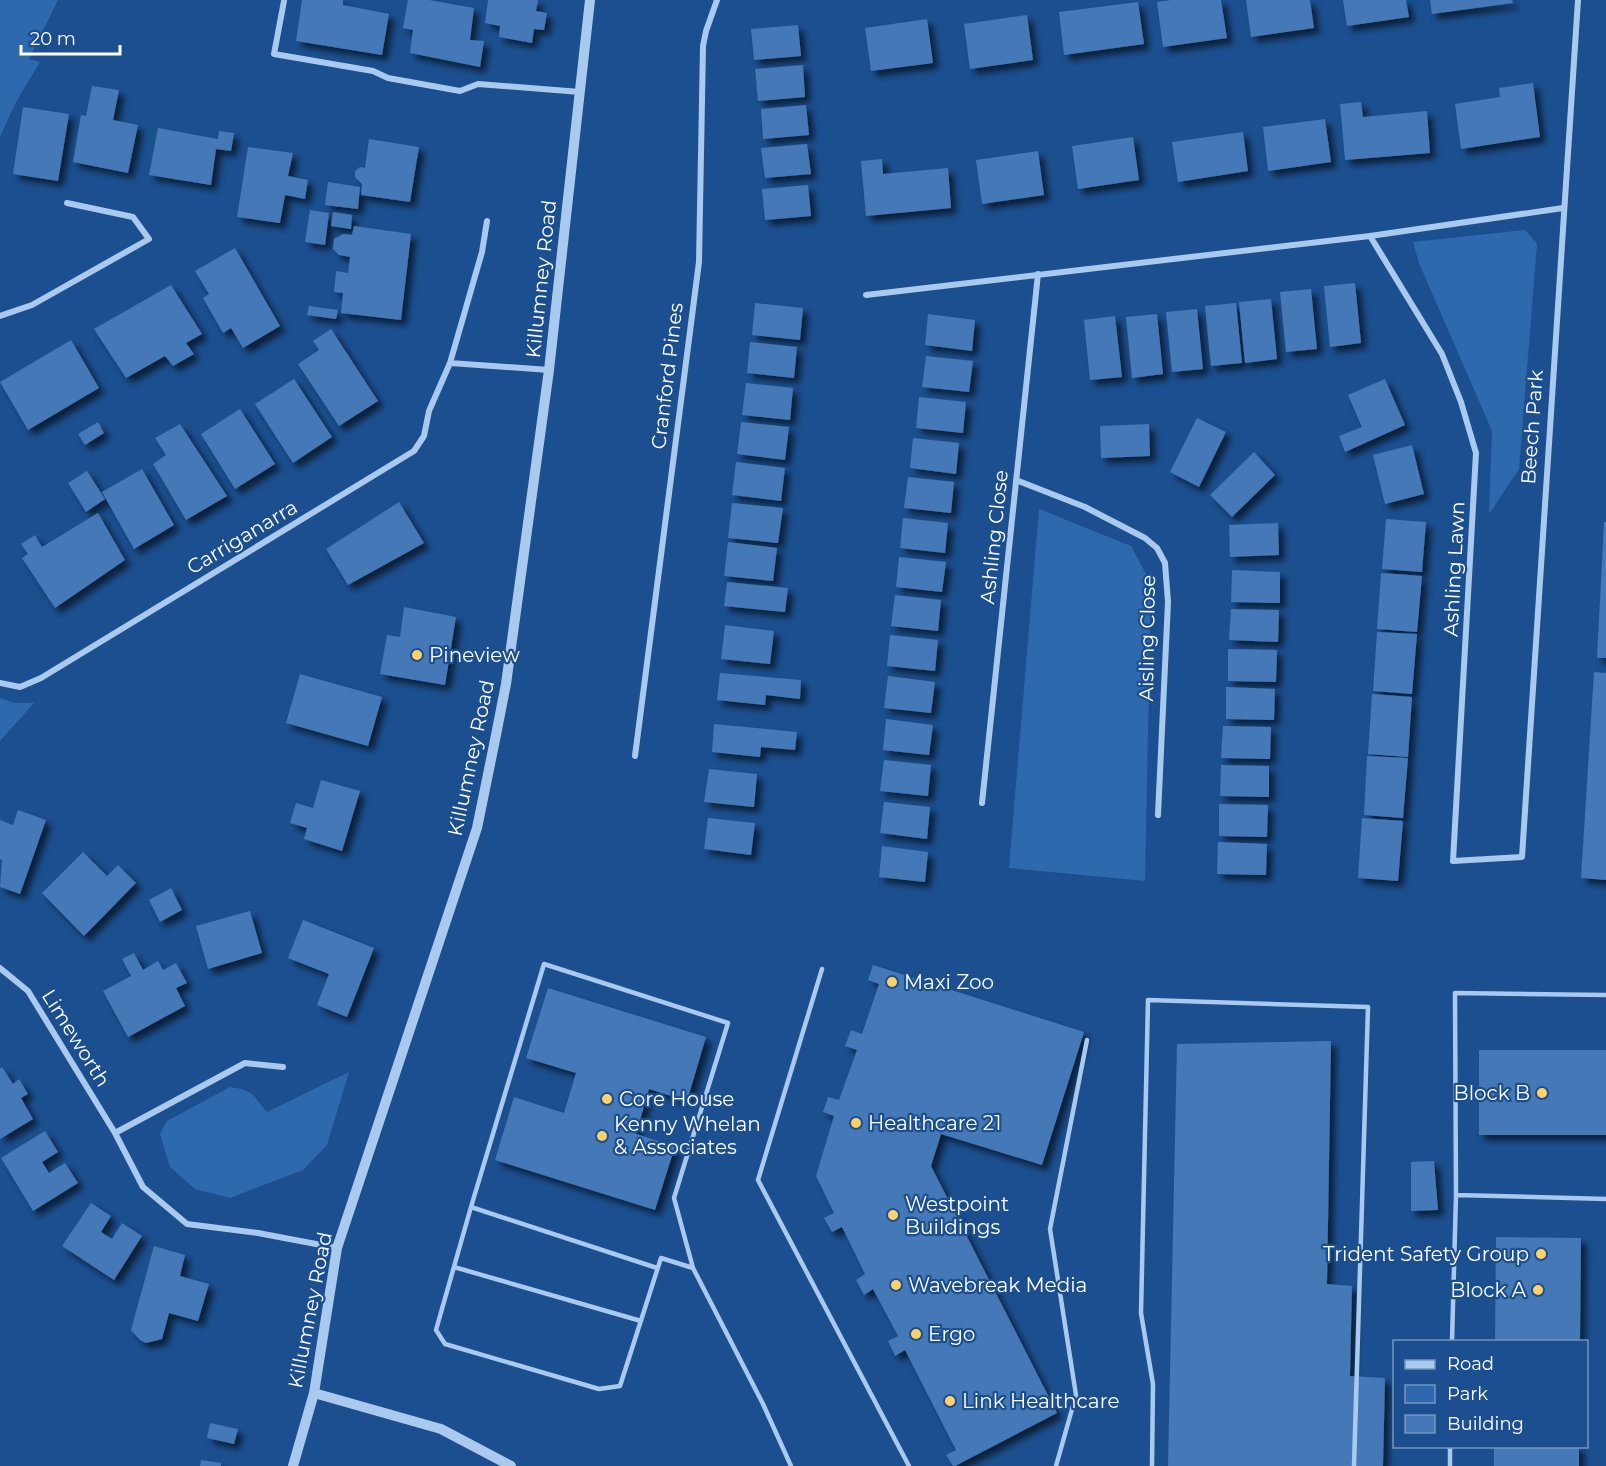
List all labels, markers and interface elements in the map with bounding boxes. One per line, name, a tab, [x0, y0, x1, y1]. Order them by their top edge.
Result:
scale bar	[21, 18, 120, 56]
text: 20 m	[30, 28, 76, 50]
street label: Killumney Road	[521, 199, 561, 359]
street label: Cranford Pines	[646, 301, 688, 451]
street label: Beech Park	[1516, 369, 1548, 485]
street label: Ashling Close	[975, 469, 1013, 605]
street label: Carriganarra	[182, 495, 302, 579]
street label: Ashling Lawn	[1438, 501, 1470, 637]
street label: Aisling Close	[1134, 574, 1160, 702]
place label: Pineview	[429, 643, 520, 667]
marker: Pineview	[410, 648, 424, 662]
street label: Killumney Road	[443, 678, 499, 838]
place label: Maxi Zoo	[904, 970, 994, 994]
marker: Maxi Zoo	[885, 975, 899, 989]
street label: Limeworth	[37, 985, 115, 1091]
place label: Block B	[1454, 1081, 1530, 1105]
marker: Block B	[1535, 1086, 1549, 1100]
place label: Core House	[619, 1087, 734, 1111]
marker: Core House	[600, 1092, 614, 1106]
place label: Healthcare 21	[868, 1111, 1001, 1135]
place label: Kenny Whelan & Associates	[614, 1112, 761, 1159]
marker: Healthcare 21	[849, 1116, 863, 1130]
marker: Kenny Whelan & Associates	[595, 1129, 609, 1143]
place label: Westpoint Buildings	[905, 1192, 1009, 1239]
marker: Westpoint Buildings	[886, 1208, 900, 1222]
street label: Killumney Road	[283, 1230, 337, 1390]
place label: Trident Safety Group	[1323, 1242, 1529, 1266]
marker: Trident Safety Group	[1534, 1247, 1548, 1261]
place label: Wavebreak Media	[908, 1273, 1087, 1297]
marker: Wavebreak Media	[889, 1278, 903, 1292]
place label: Block A	[1450, 1278, 1527, 1302]
marker: Block A	[1531, 1283, 1545, 1297]
place label: Ergo	[928, 1322, 975, 1346]
marker: Ergo	[909, 1327, 923, 1341]
legend	[1393, 1340, 1588, 1448]
text: Road	[1447, 1353, 1494, 1375]
text: Park	[1447, 1383, 1488, 1405]
place label: Link Healthcare	[962, 1389, 1119, 1413]
marker: Link Healthcare	[943, 1394, 957, 1408]
text: Building	[1447, 1413, 1524, 1435]

